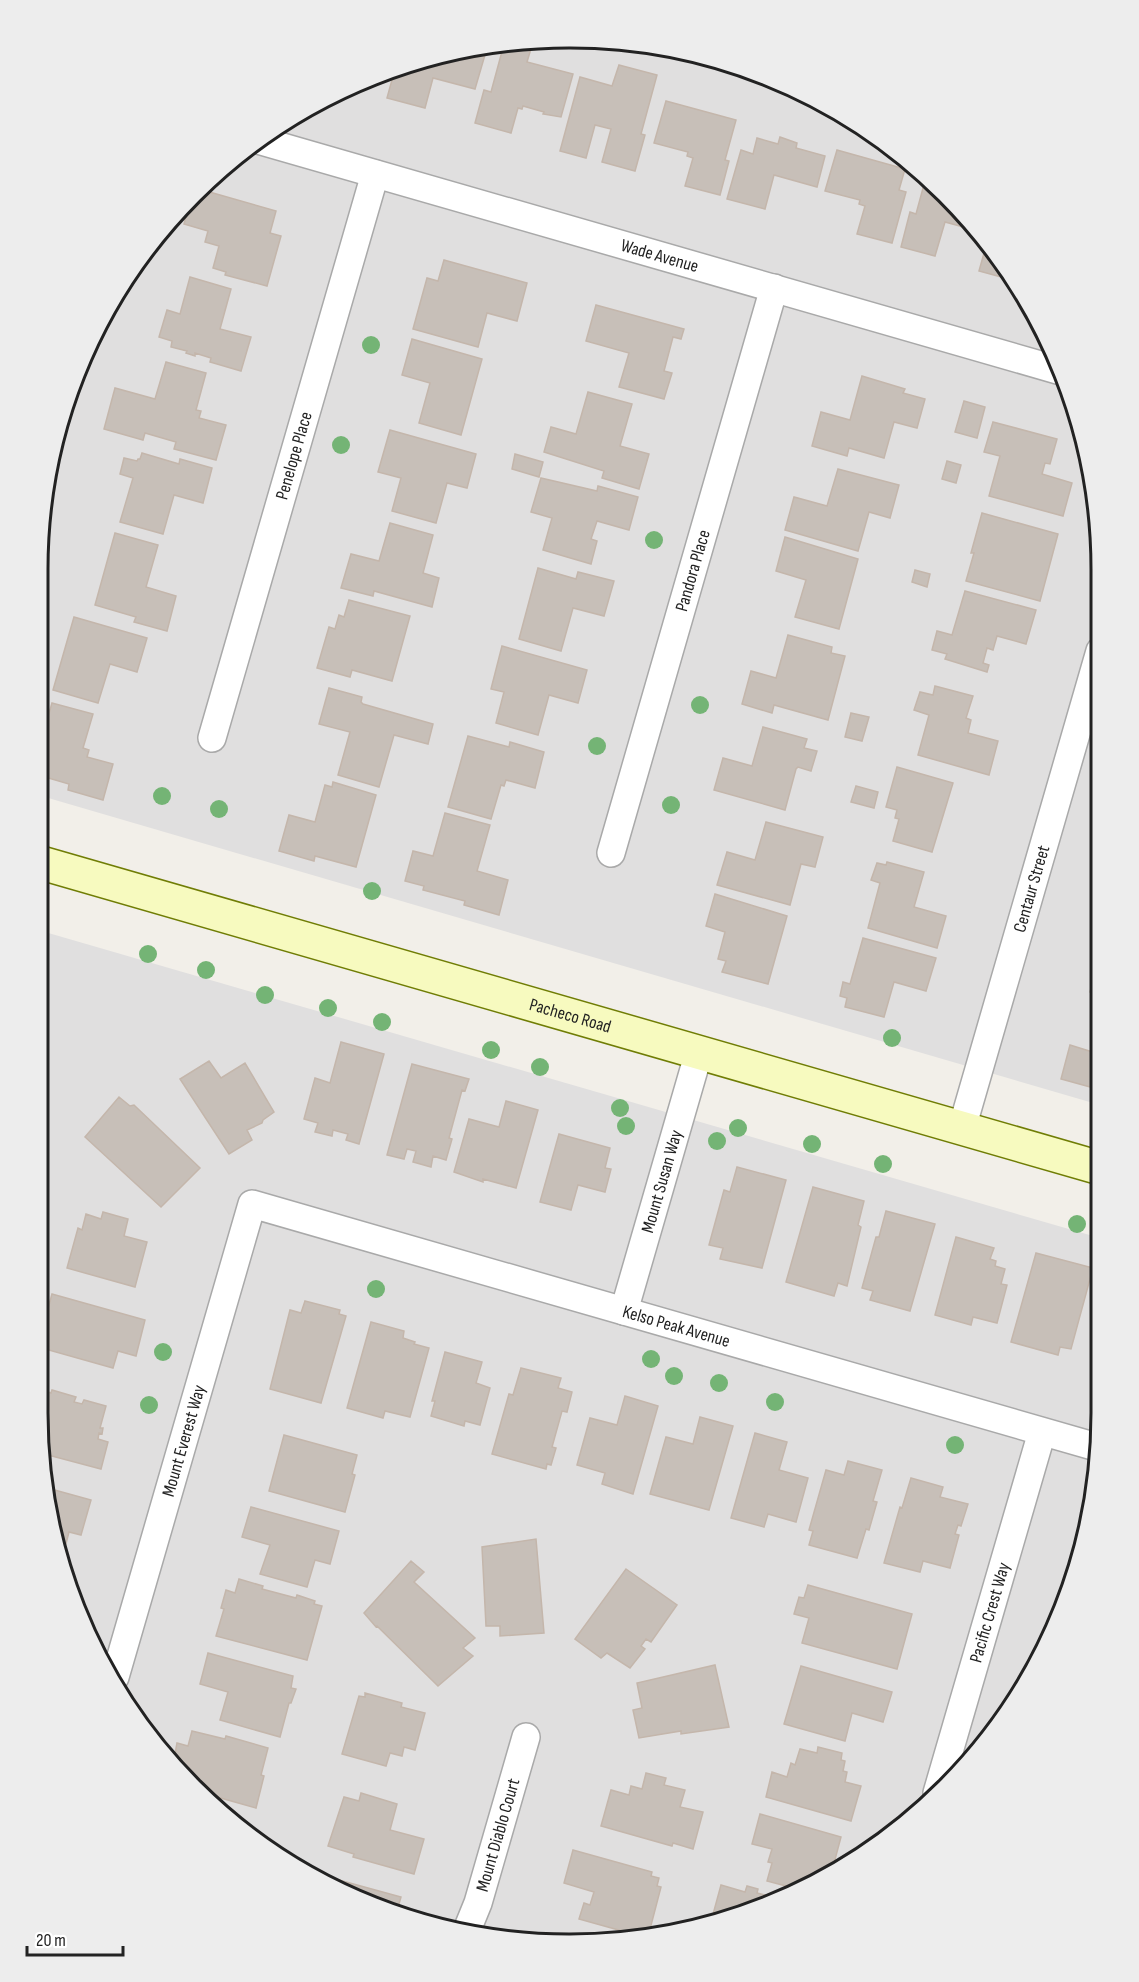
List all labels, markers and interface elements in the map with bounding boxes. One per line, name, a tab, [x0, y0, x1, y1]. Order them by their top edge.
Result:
street label: Wade Avenue	[618, 235, 701, 277]
street label: Penelope Place	[271, 409, 317, 502]
street label: Pandora Place	[671, 527, 715, 614]
street label: Centaur Street	[1009, 842, 1054, 935]
street label: Pacheco Road	[527, 994, 613, 1038]
street label: Mount Susan Way	[637, 1128, 687, 1235]
street label: Kelso Peak Avenue	[620, 1301, 732, 1352]
street label: Mount Everest Way	[158, 1382, 210, 1499]
street label: Pacific Crest Way	[965, 1560, 1015, 1665]
street label: Mount Diablo Court	[472, 1776, 525, 1894]
scale bar	[27, 1919, 123, 1957]
text: 20 m	[36, 1930, 66, 1951]

